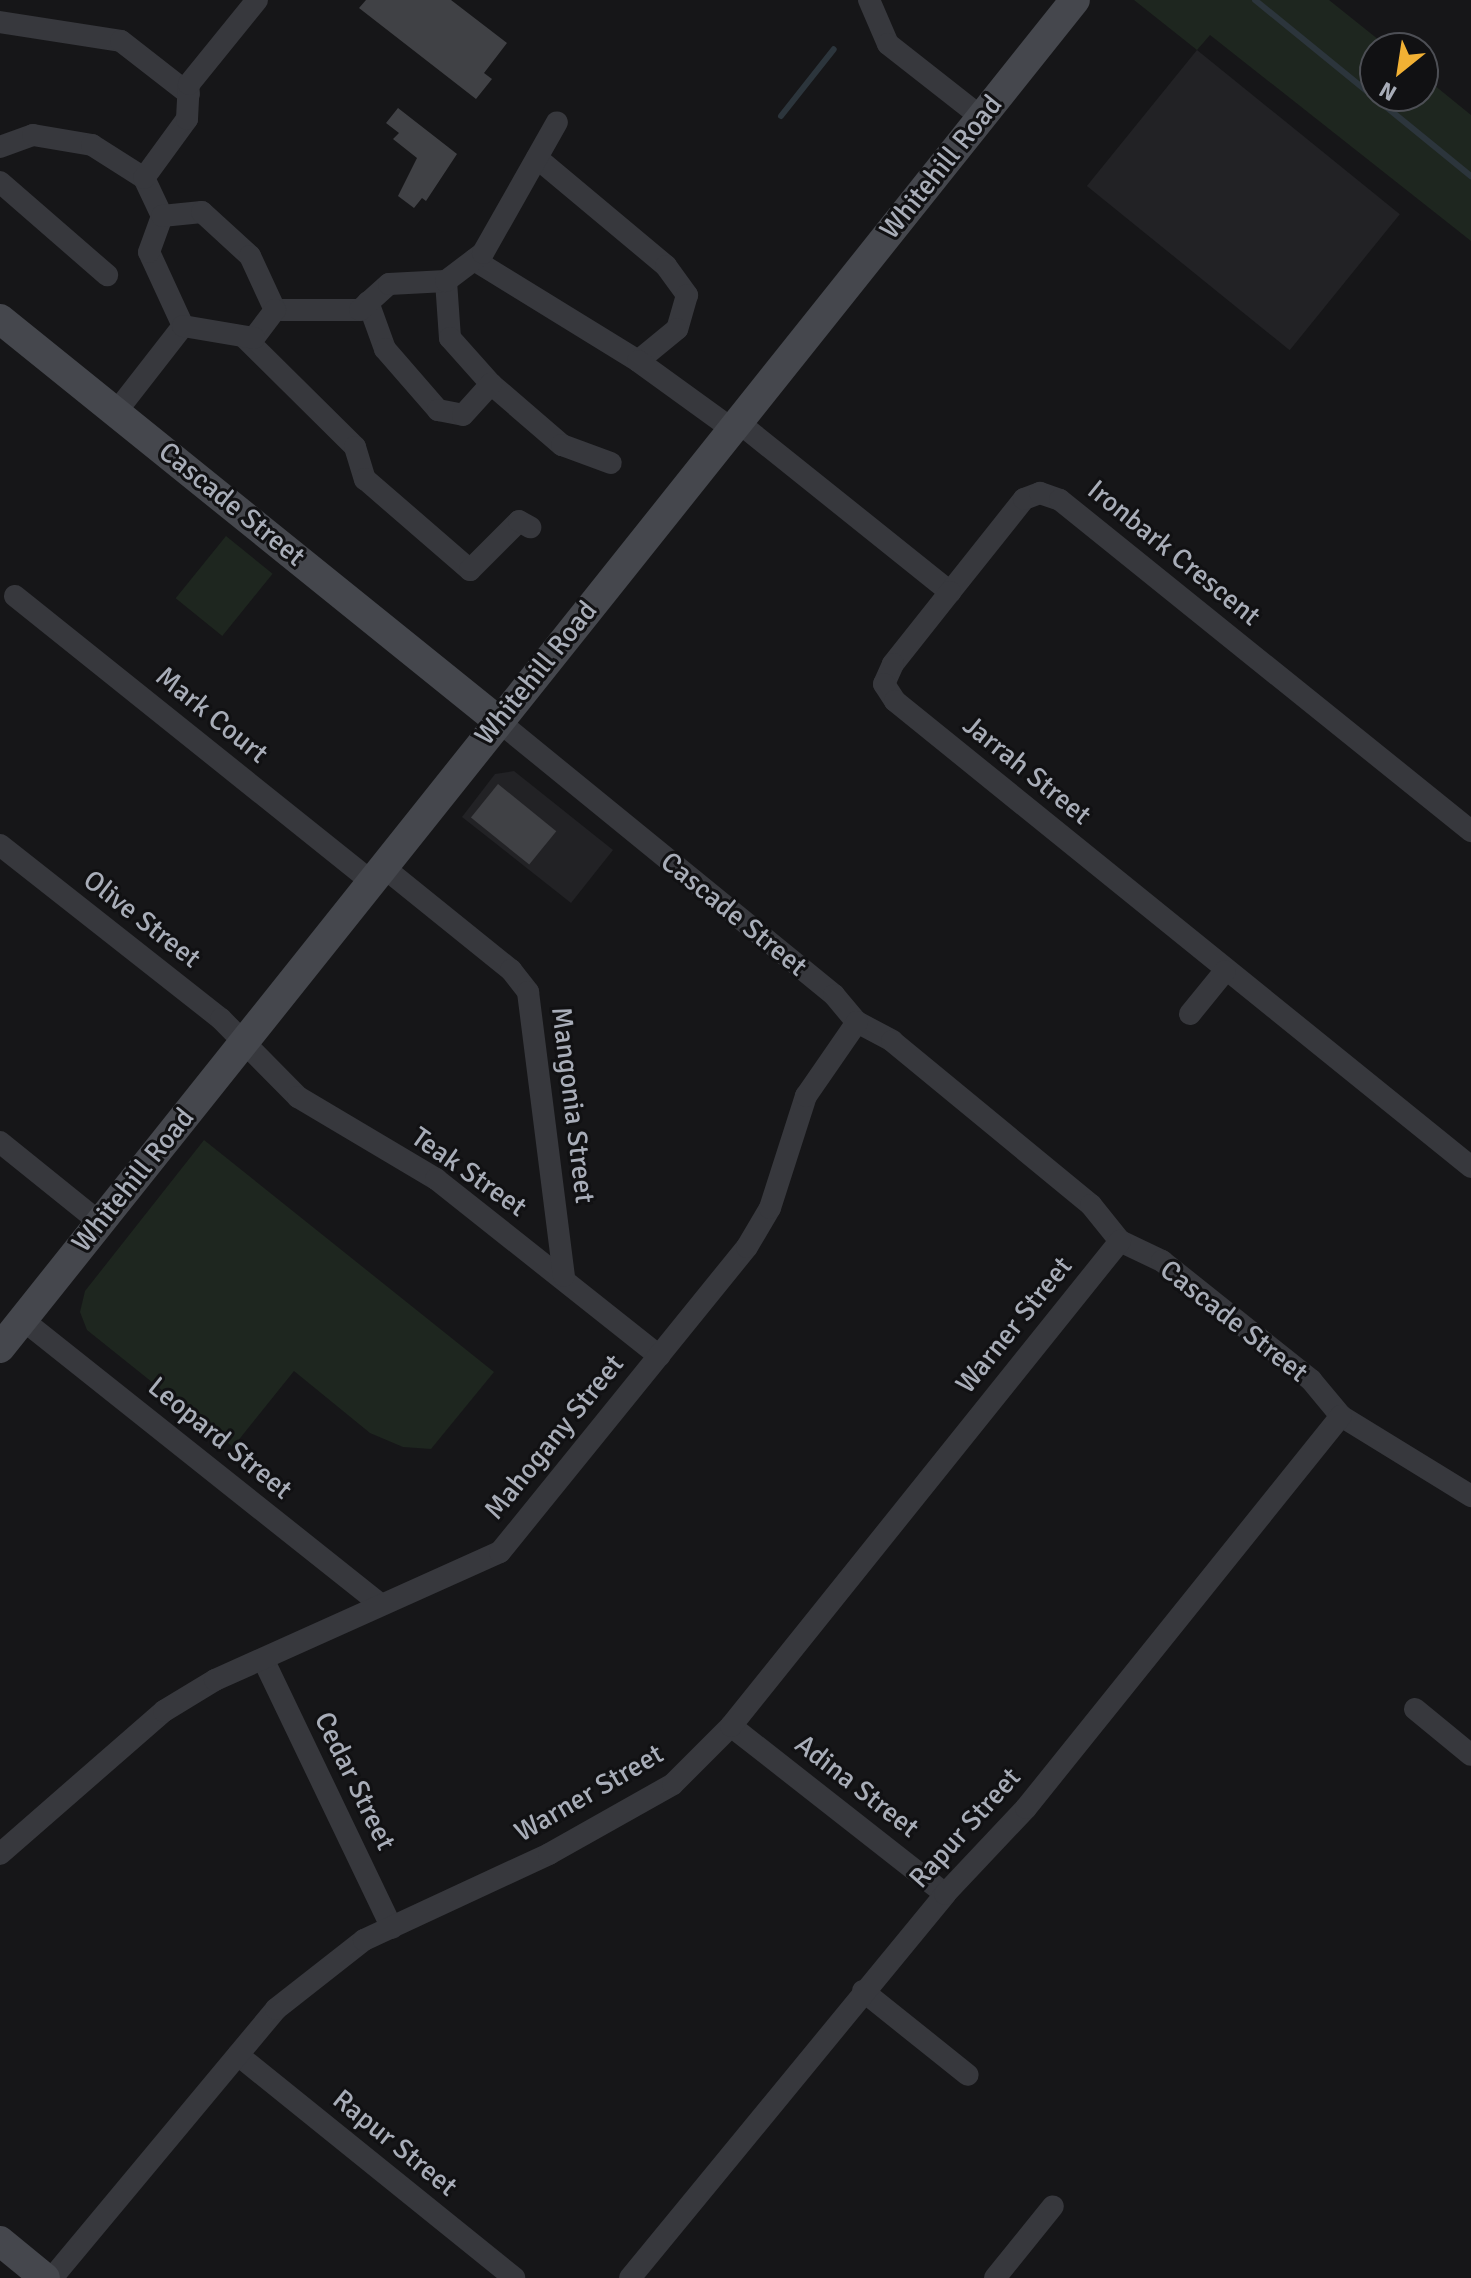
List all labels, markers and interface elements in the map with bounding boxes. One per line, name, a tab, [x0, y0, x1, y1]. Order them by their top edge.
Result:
north arrow	[1359, 32, 1439, 112]
text: N	[1374, 76, 1401, 107]
street label: Whitehill Road	[873, 88, 1009, 246]
street label: Cascade Street	[152, 435, 312, 573]
street label: Ironbark Crescent	[1081, 473, 1267, 633]
street label: Whitehill Road	[468, 594, 604, 752]
street label: Mark Court	[149, 660, 275, 770]
street label: Jarrah Street	[956, 708, 1098, 832]
street label: Cascade Street	[654, 845, 814, 983]
street label: Olive Street	[77, 863, 207, 975]
street label: Mangonia Street	[544, 1005, 602, 1205]
street label: Whitehill Road	[65, 1101, 201, 1259]
street label: Teak Street	[405, 1120, 533, 1224]
street label: Warner Street	[949, 1250, 1079, 1400]
street label: Cascade Street	[1153, 1253, 1315, 1389]
street label: Mahogany Street	[477, 1348, 631, 1526]
street label: Leopard Street	[141, 1370, 299, 1506]
street label: Cedar Street	[307, 1707, 403, 1855]
street label: Adina Street	[788, 1727, 926, 1845]
street label: Warner Street	[509, 1737, 669, 1849]
street label: Rapur Street	[902, 1761, 1028, 1895]
street label: Rapur Street	[326, 2083, 464, 2203]

